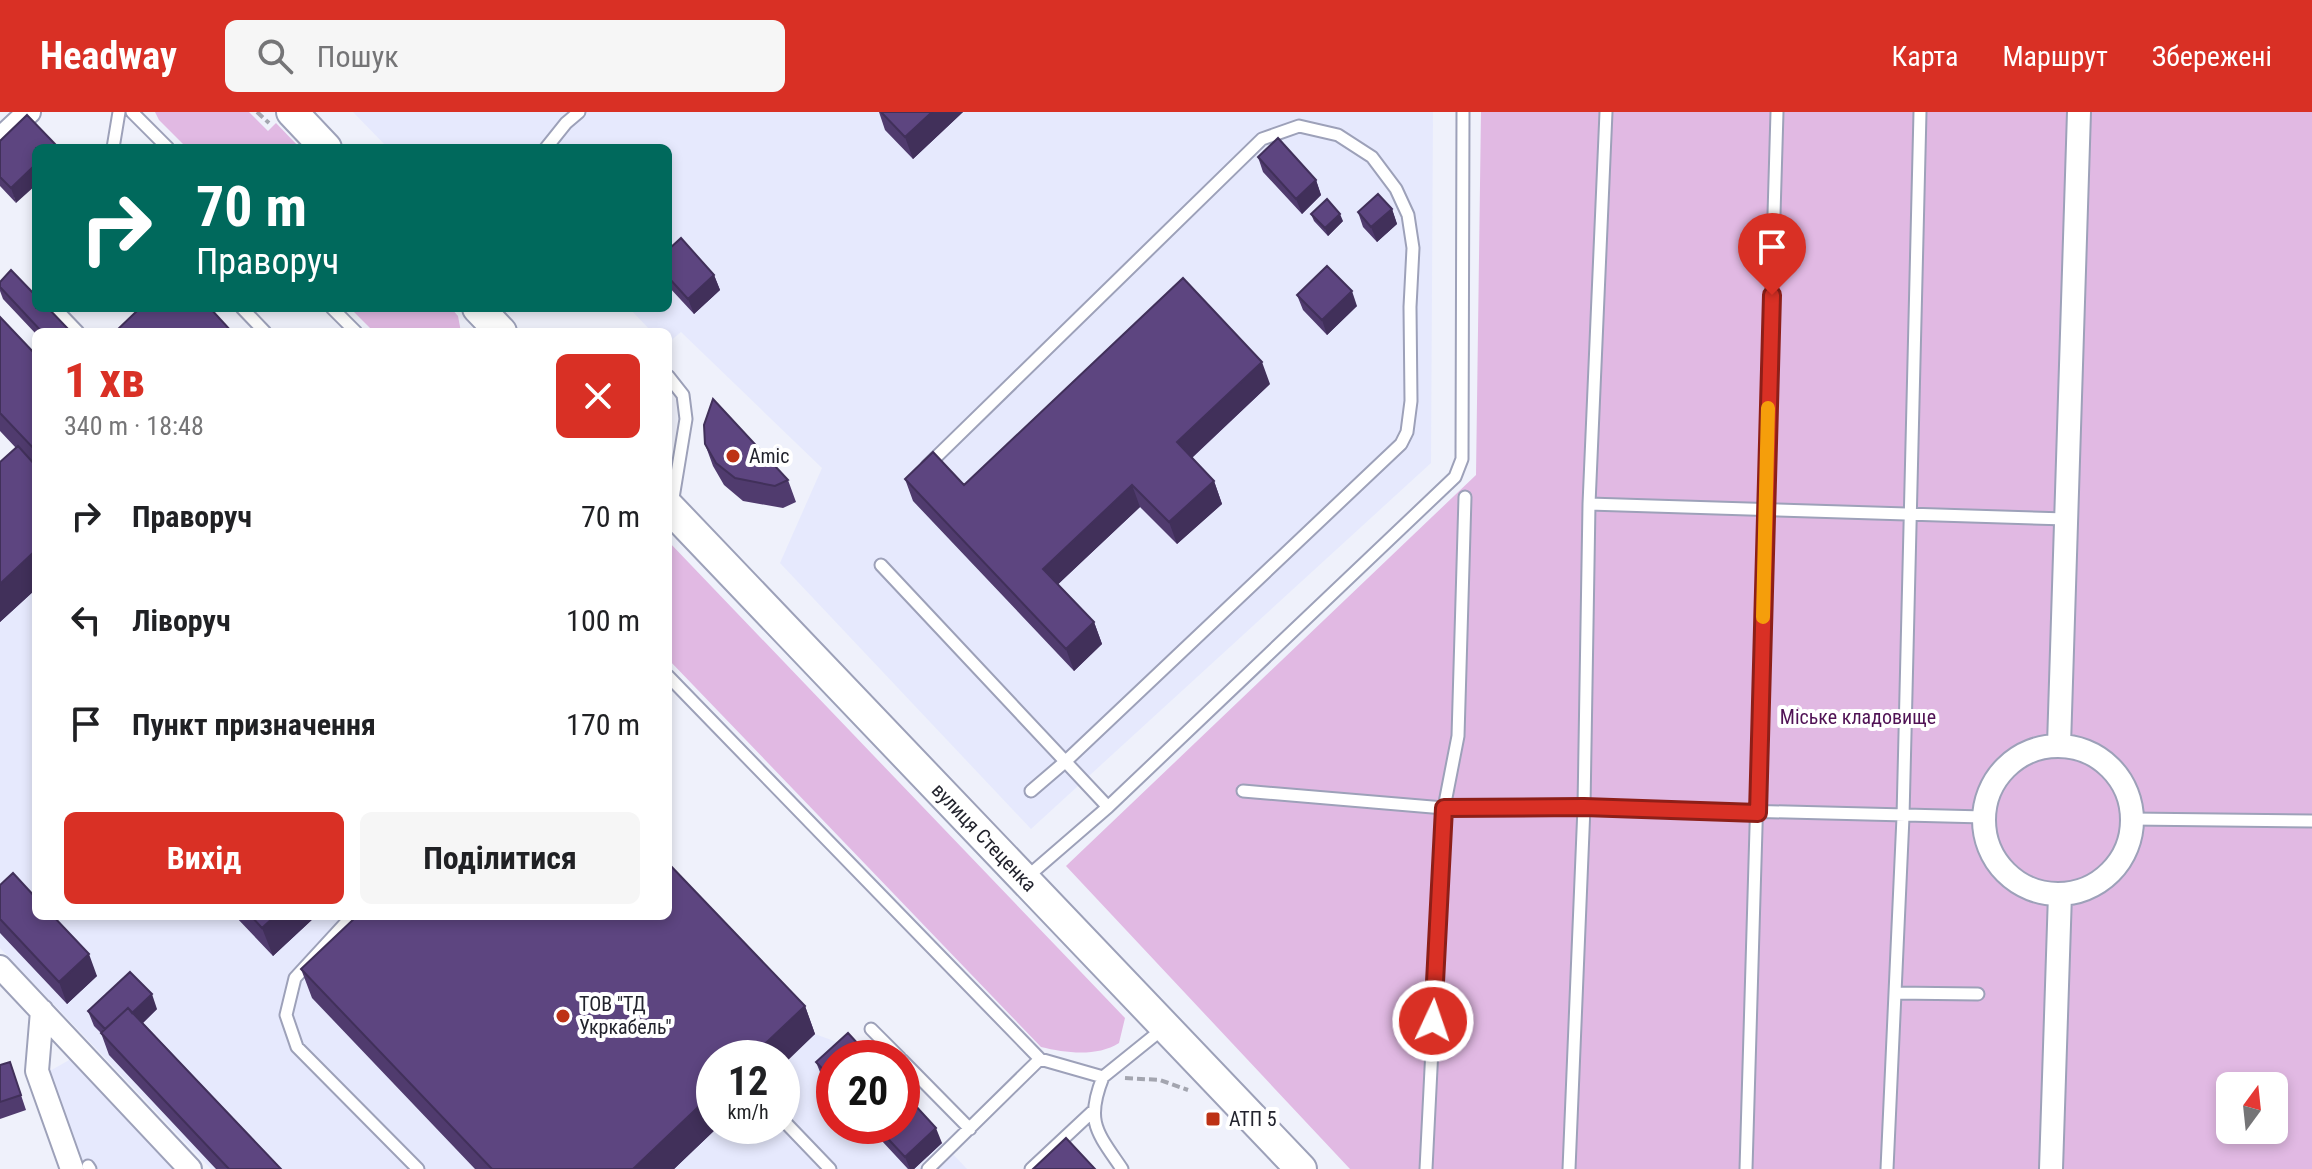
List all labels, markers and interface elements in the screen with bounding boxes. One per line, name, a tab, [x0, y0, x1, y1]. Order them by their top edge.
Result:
search box	[225, 20, 785, 92]
text: Headway	[40, 34, 177, 78]
icon: search	[253, 34, 297, 78]
text: Пошук	[317, 39, 399, 74]
text: Карта	[1892, 40, 1958, 73]
text: Маршрут	[2002, 40, 2108, 73]
text: Збережені	[2152, 40, 2272, 73]
text: 70 m	[196, 174, 307, 240]
icon: right	[64, 176, 168, 280]
pin	[1738, 213, 1806, 295]
icon: arrive	[1750, 225, 1794, 269]
text: Праворуч	[196, 241, 339, 283]
text: 1 хв	[64, 352, 145, 409]
button: close	[556, 354, 640, 438]
text: 340 m · 18:48	[64, 411, 204, 441]
place label: Amic	[749, 444, 789, 468]
marker: Amic	[724, 447, 742, 465]
icon: right	[64, 494, 108, 538]
text: Праворуч	[132, 499, 252, 534]
text: 70 m	[581, 499, 640, 534]
icon: left	[64, 598, 108, 642]
text: Ліворуч	[132, 603, 231, 638]
text: 100 m	[566, 603, 640, 638]
icon: arrive	[64, 702, 108, 746]
park label: Міське кладовище	[1780, 705, 1936, 729]
text: Пункт призначення	[132, 707, 376, 742]
text: 170 m	[566, 707, 640, 742]
street label: вулиця Стеценка	[927, 778, 1042, 897]
button: Вихід	[64, 812, 344, 904]
button: Поділитися	[360, 812, 640, 904]
position arrow	[1391, 979, 1475, 1063]
place label: ТОВ "ТД Укркабель"	[579, 992, 672, 1039]
marker: ТОВ "ТД Укркабель"	[554, 1007, 572, 1025]
speed limit sign: 20	[816, 1040, 920, 1144]
text: 12	[728, 1058, 768, 1105]
north arrow	[2216, 1072, 2288, 1144]
map controls	[2216, 1072, 2288, 1144]
text: km/h	[727, 1100, 769, 1124]
place label: АТП 5	[1229, 1107, 1277, 1131]
marker: АТП 5	[1204, 1110, 1222, 1128]

